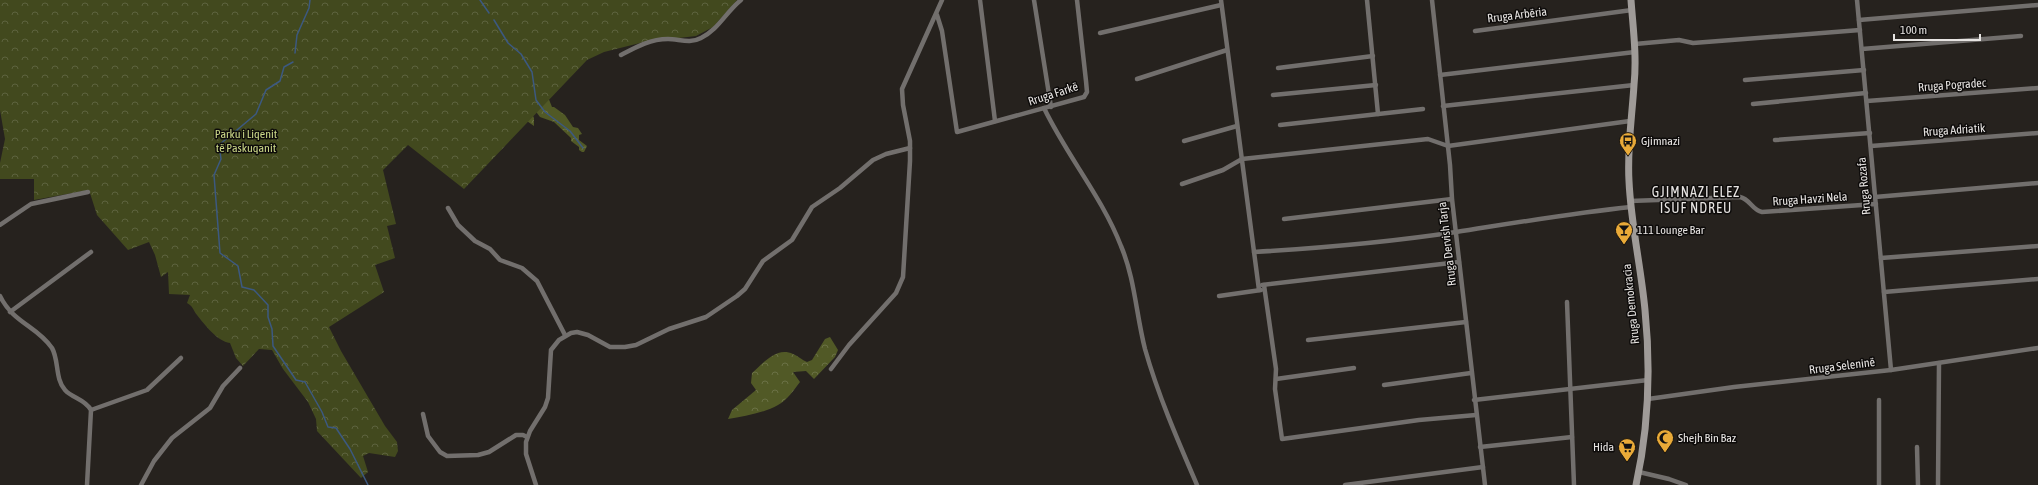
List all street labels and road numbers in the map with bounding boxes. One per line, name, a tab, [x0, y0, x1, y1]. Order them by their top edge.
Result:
street label: Rruga Arbëria	[1486, 4, 1548, 26]
street label: Rruga Pogradec	[1917, 76, 1987, 94]
street label: Rruga Farkë	[1026, 79, 1080, 109]
street label: Rruga Adriatik	[1922, 121, 1986, 139]
street label: Rruga Rozafa	[1855, 157, 1873, 215]
street label: Rruga Havzi Nela	[1772, 189, 1848, 209]
street label: Rruga Dervish Tarja	[1435, 201, 1459, 287]
street label: Rruga Demokracia	[1620, 263, 1642, 345]
street label: Rruga Seleninë	[1808, 355, 1876, 377]

